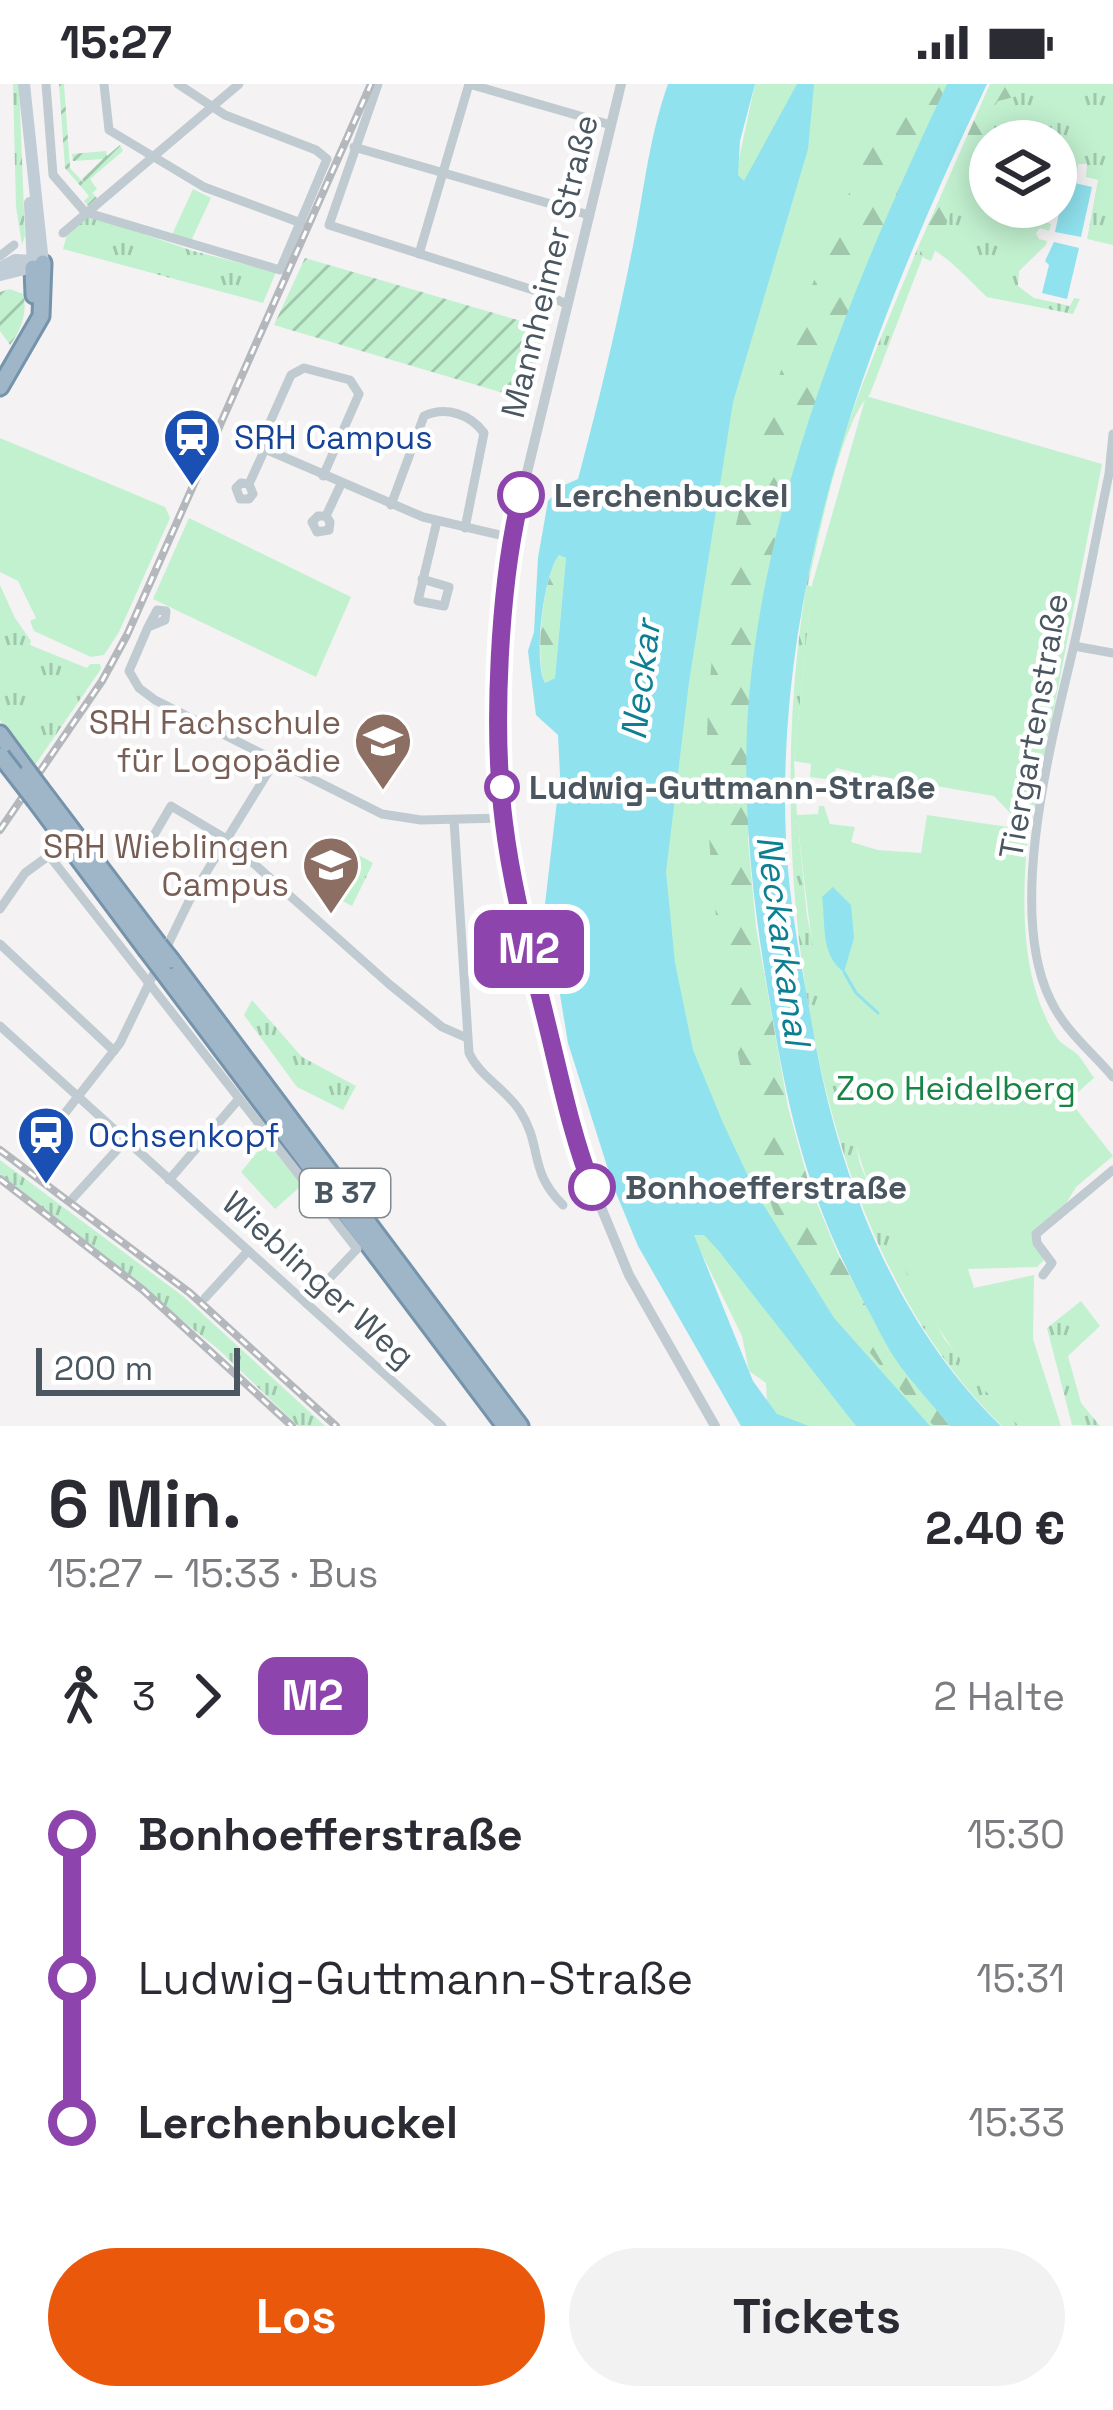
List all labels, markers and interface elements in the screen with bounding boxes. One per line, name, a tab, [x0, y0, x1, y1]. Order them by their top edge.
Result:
text: 15:27	[60, 14, 172, 71]
street label: Mannheimer Straße	[492, 110, 608, 422]
map controls	[969, 120, 1077, 228]
button: layers	[969, 120, 1077, 228]
station icon: SRH Campus	[161, 406, 223, 488]
place label: SRH Campus	[234, 417, 433, 459]
marker: Lerchenbuckel	[499, 473, 543, 517]
place label: Lerchenbuckel	[554, 475, 789, 517]
street label: Tiergartenstraße	[990, 590, 1078, 862]
water label: Neckar	[611, 614, 672, 742]
place label: SRH Fachschule für Logopädie	[89, 702, 341, 782]
school or university icon: SRH Fachschule für Logopädie	[352, 710, 414, 792]
place label: Ludwig-Guttmann-Straße	[529, 767, 936, 809]
marker: Ludwig-Guttmann-Straße	[486, 771, 518, 803]
place label: SRH Wieblingen Campus	[43, 826, 289, 906]
water label: Neckarkanal	[746, 832, 821, 1052]
school or university icon: SRH Wieblingen Campus	[300, 834, 362, 916]
line badge: M2	[475, 910, 583, 988]
text: M2	[498, 922, 560, 975]
park label: Zoo Heidelberg	[836, 1068, 1076, 1110]
station icon: Ochsenkopf	[15, 1104, 77, 1186]
place label: Ochsenkopf	[88, 1115, 280, 1157]
marker: Bonhoefferstraße	[570, 1165, 614, 1209]
place label: Bonhoefferstraße	[625, 1167, 907, 1209]
road number: B 37	[300, 1169, 390, 1217]
street label: Wieblinger Weg	[213, 1182, 423, 1377]
scale bar	[36, 1342, 240, 1395]
text: 200 m	[54, 1348, 153, 1390]
text: 6 Min.	[48, 1462, 242, 1546]
text: 2.40 €	[925, 1500, 1065, 1557]
text: 15:27 – 15:33 · Bus	[48, 1549, 378, 1598]
icon: walk	[48, 1663, 114, 1729]
icon: forward	[174, 1663, 240, 1729]
text: M2	[282, 1669, 344, 1722]
text: 3	[132, 1672, 156, 1721]
text: 2 Halte	[934, 1672, 1065, 1721]
text: Bonhoefferstraße	[138, 1806, 523, 1863]
text: 15:30	[967, 1810, 1065, 1859]
text: Ludwig-Guttmann-Straße	[138, 1950, 693, 2007]
text: 15:31	[976, 1954, 1065, 2003]
text: Lerchenbuckel	[138, 2094, 458, 2151]
text: 15:33	[968, 2098, 1065, 2147]
button: Los	[48, 2248, 545, 2386]
button: Tickets	[569, 2248, 1065, 2386]

